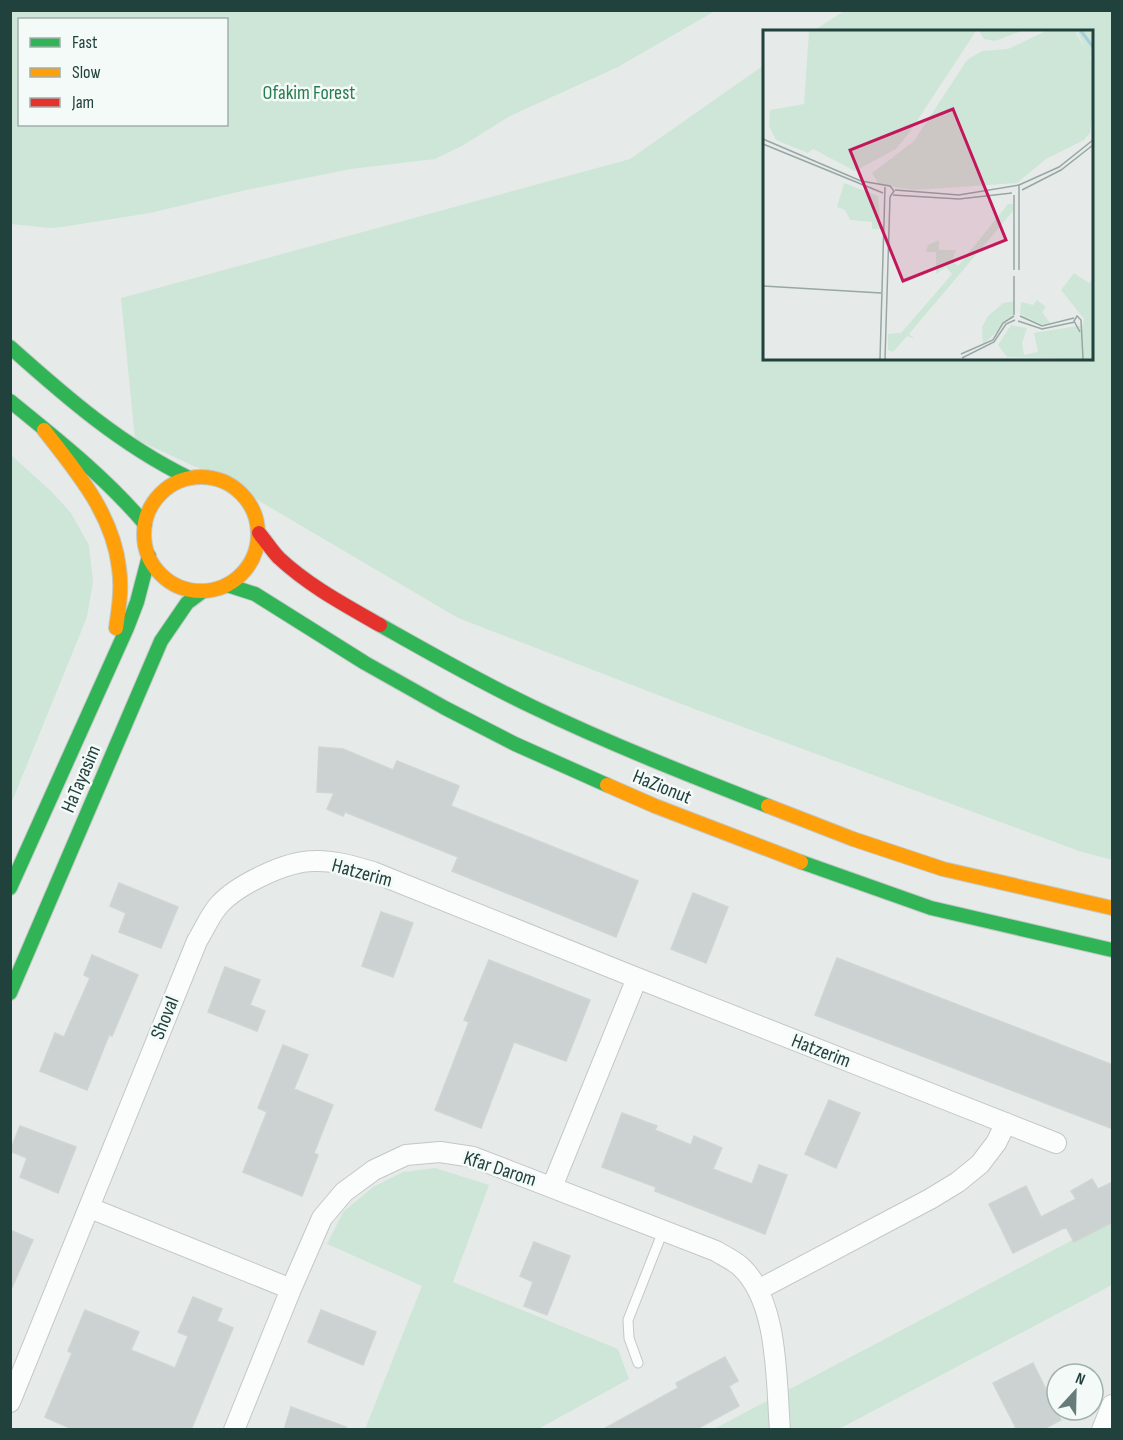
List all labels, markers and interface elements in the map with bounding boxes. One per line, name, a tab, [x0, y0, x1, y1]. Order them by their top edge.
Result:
legend	[18, 18, 228, 126]
inset map	[763, 30, 1093, 360]
text: Fast	[72, 32, 98, 53]
text: Slow	[72, 62, 101, 83]
park label: Ofakim Forest	[263, 81, 355, 105]
text: Jam	[71, 92, 94, 113]
street label: HaTayasim	[56, 742, 106, 816]
street label: HaZionut	[629, 764, 695, 810]
street label: Hatzerim	[329, 853, 395, 893]
street label: Shoval	[146, 993, 184, 1043]
street label: Hatzerim	[788, 1029, 854, 1073]
street label: Kfar Darom	[461, 1146, 539, 1192]
north arrow	[1045, 1362, 1105, 1422]
text: N	[1073, 1369, 1088, 1390]

